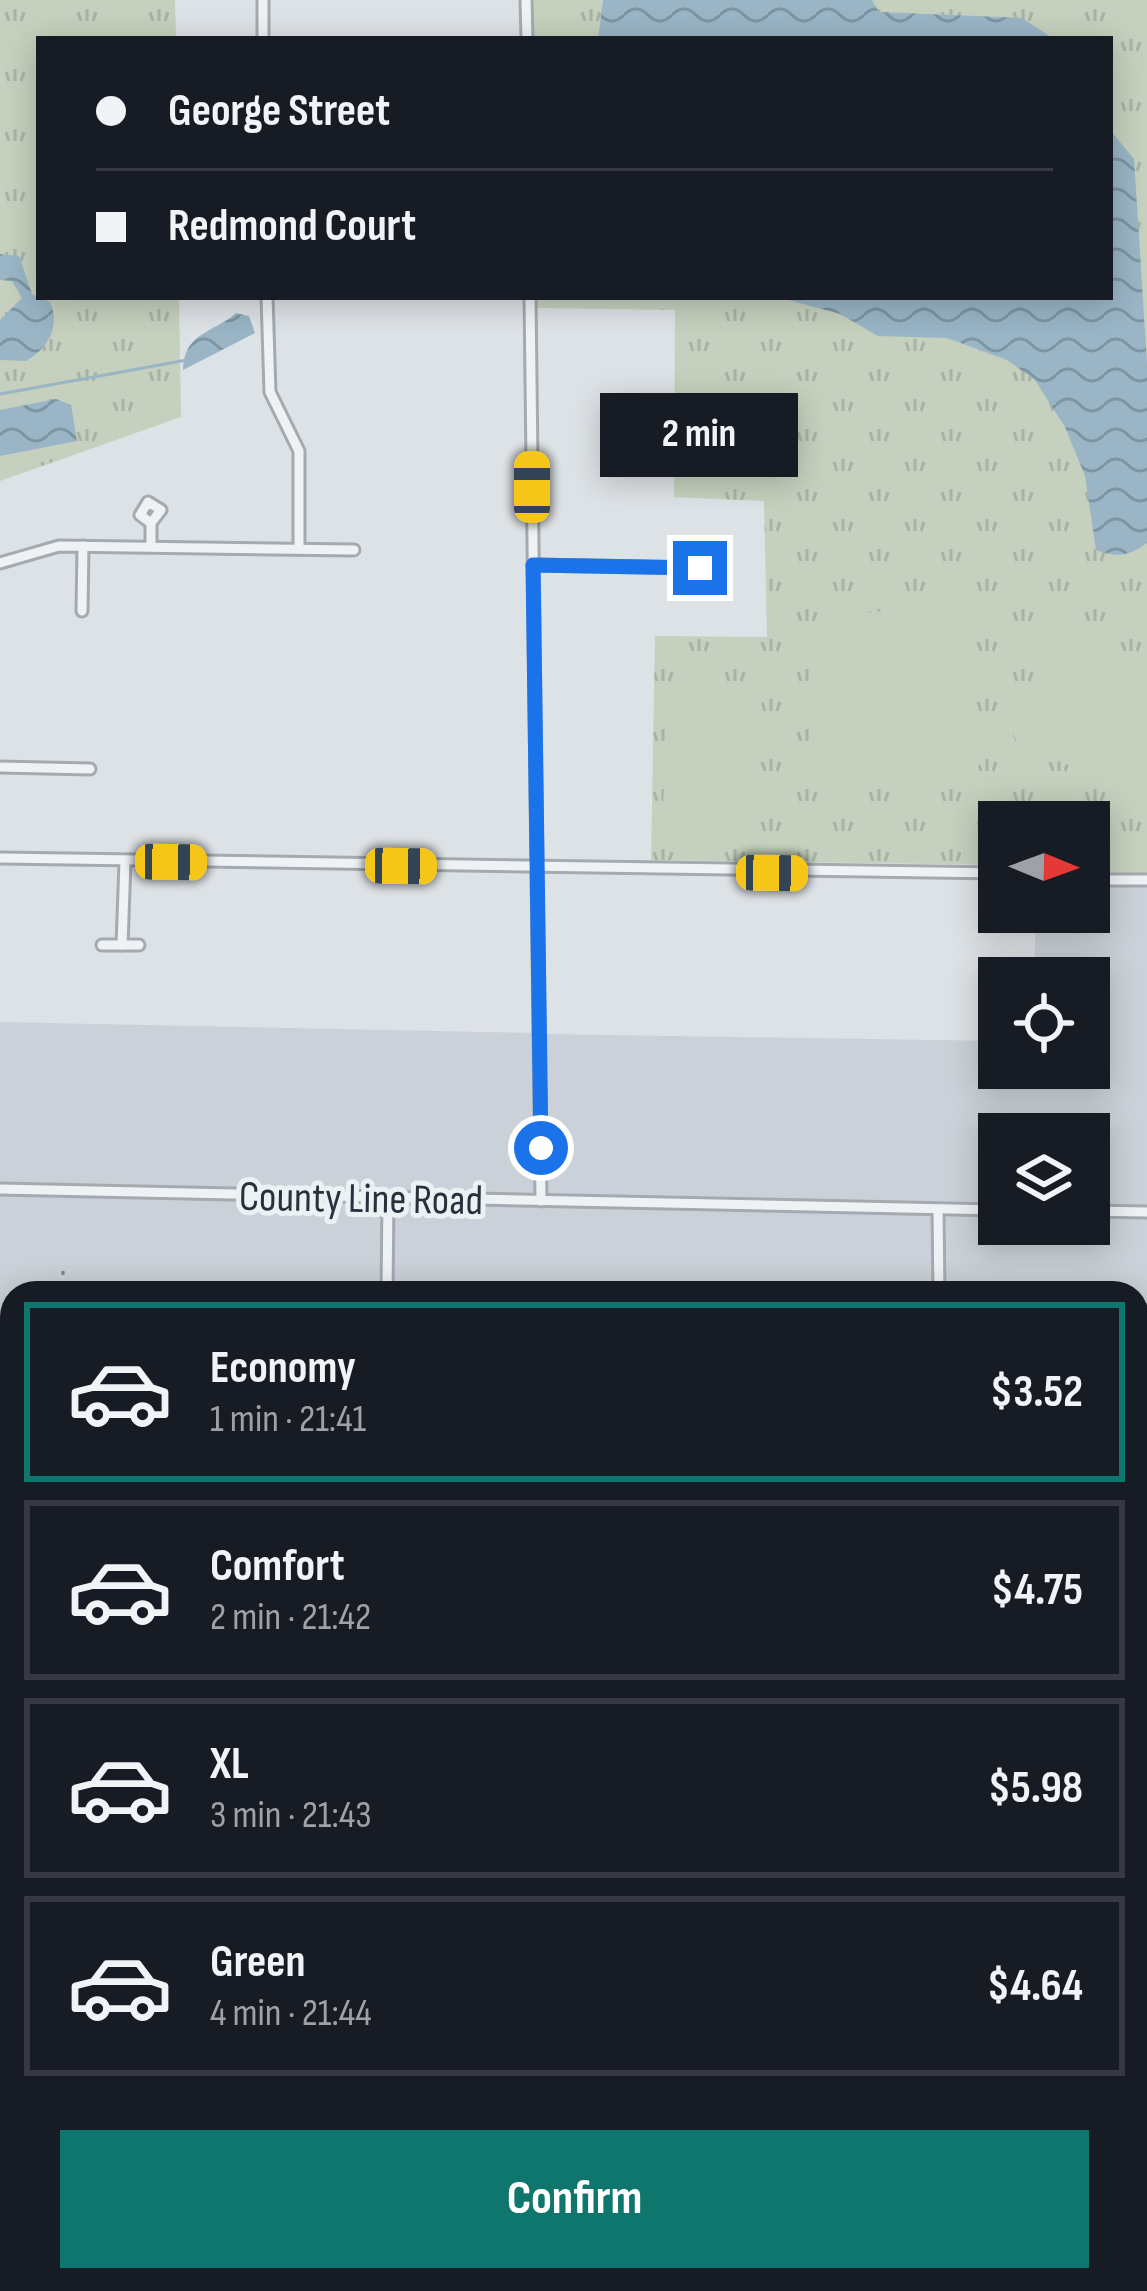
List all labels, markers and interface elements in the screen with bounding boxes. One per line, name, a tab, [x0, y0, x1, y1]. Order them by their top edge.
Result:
text: George Street	[168, 84, 390, 139]
text: Redmond Court	[168, 199, 416, 254]
callout: 2 min	[601, 394, 799, 478]
text: 2 min	[662, 411, 736, 458]
car	[514, 451, 550, 523]
route end	[673, 541, 727, 595]
north arrow	[978, 801, 1110, 933]
map controls	[978, 801, 1110, 1245]
car	[135, 843, 207, 881]
car	[365, 847, 437, 885]
car	[736, 854, 808, 892]
button: locate	[978, 957, 1110, 1089]
button: layers	[978, 1113, 1110, 1245]
route start	[514, 1121, 568, 1175]
street label: County Line Road	[239, 1172, 483, 1227]
icon: car	[66, 1338, 174, 1446]
text: Economy	[210, 1341, 356, 1396]
text: $3.52	[990, 1365, 1083, 1420]
text: 1 min · 21:41	[210, 1396, 366, 1443]
icon: car	[66, 1536, 174, 1644]
text: Comfort	[210, 1539, 345, 1594]
text: $4.75	[991, 1563, 1083, 1618]
text: 2 min · 21:42	[210, 1594, 371, 1641]
icon: car	[66, 1734, 174, 1842]
text: XL	[210, 1737, 249, 1792]
text: $5.98	[988, 1761, 1083, 1816]
text: 3 min · 21:43	[210, 1792, 372, 1839]
icon: car	[66, 1932, 174, 2040]
text: Green	[210, 1935, 306, 1990]
text: $4.64	[987, 1959, 1083, 2014]
text: 4 min · 21:44	[210, 1990, 372, 2037]
button: Confirm	[60, 2130, 1089, 2268]

